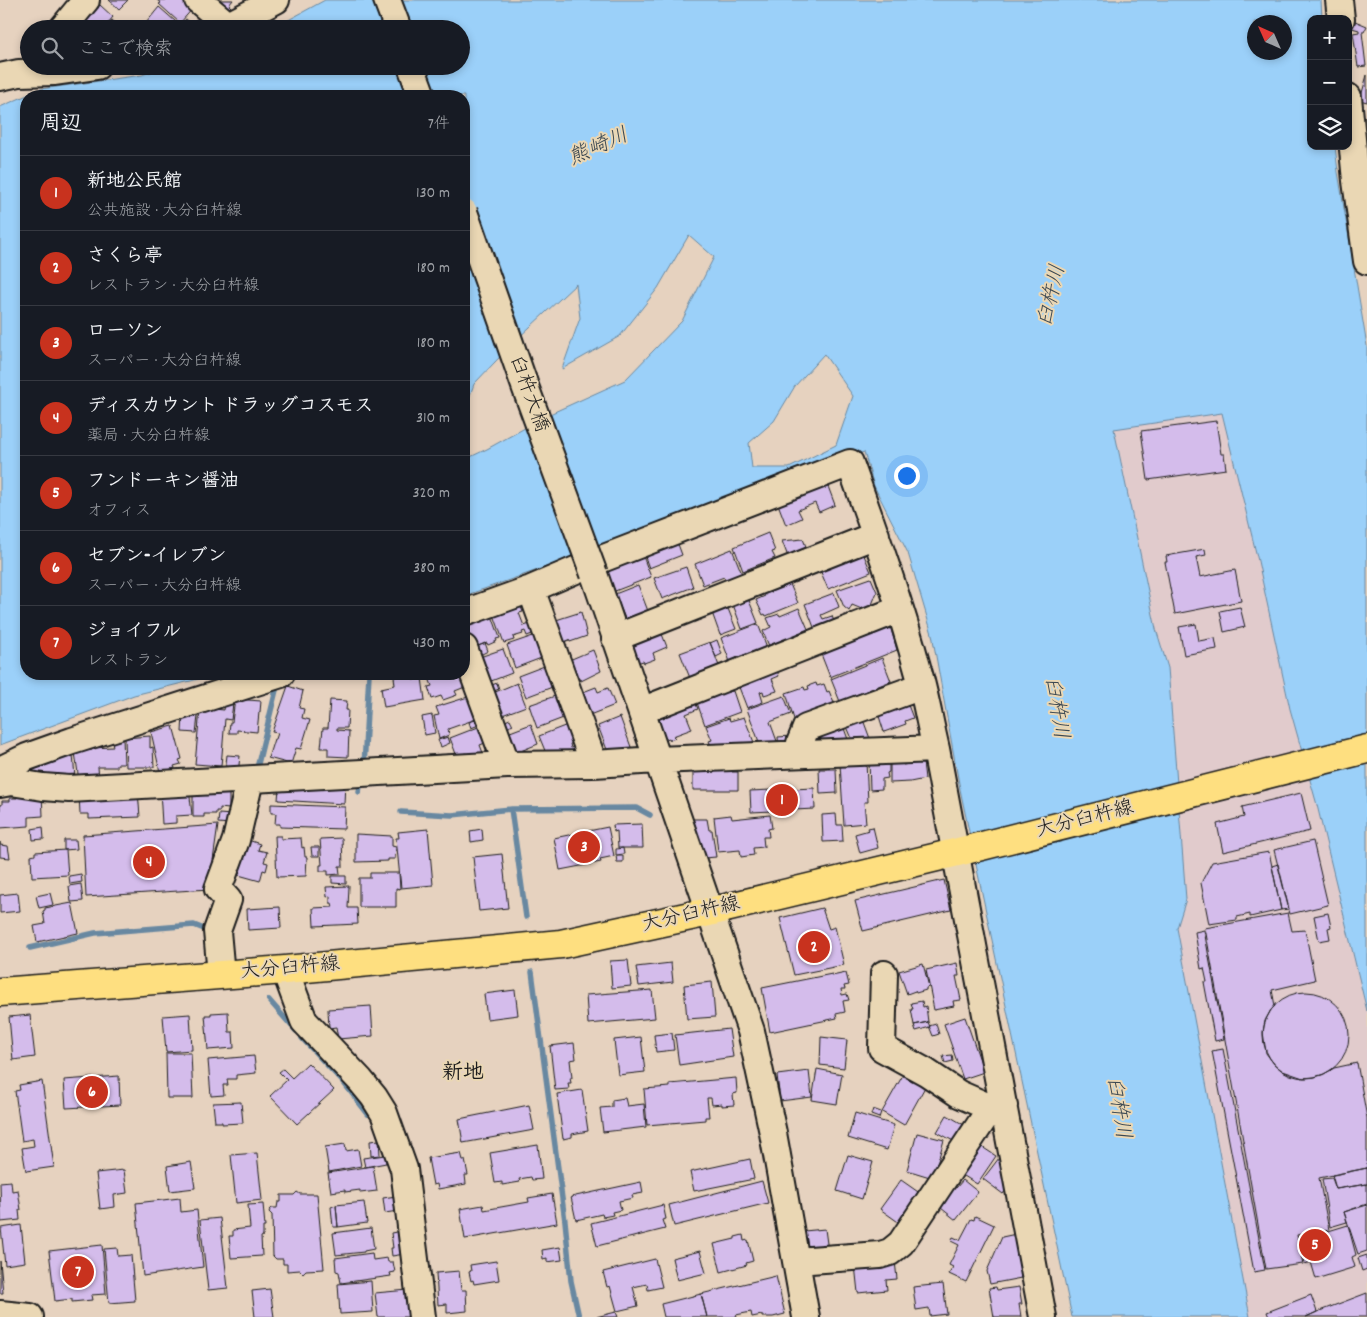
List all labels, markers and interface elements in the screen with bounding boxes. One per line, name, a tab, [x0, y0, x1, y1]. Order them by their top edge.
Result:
north arrow	[1247, 15, 1292, 60]
map controls	[1307, 15, 1352, 150]
button: +	[1307, 15, 1352, 60]
search box	[20, 20, 470, 75]
icon: search	[38, 34, 66, 62]
text: ここで検索	[78, 37, 173, 64]
button: −	[1307, 60, 1352, 105]
button: layers	[1307, 105, 1352, 150]
text: 周辺	[40, 110, 82, 140]
text: 7件	[428, 113, 450, 136]
water label: 熊崎川	[564, 121, 634, 175]
text: 新地公民館	[87, 169, 182, 196]
text: 1	[54, 182, 58, 205]
text: 130 m	[416, 182, 450, 205]
text: 公共施設 · 大分臼杵線	[87, 200, 242, 223]
text: さくら亭	[87, 244, 163, 271]
text: 2	[53, 257, 60, 280]
text: 180 m	[417, 257, 450, 280]
water label: 臼杵川	[1031, 262, 1075, 330]
text: レストラン · 大分臼杵線	[87, 275, 259, 298]
text: ローソン	[87, 319, 163, 346]
text: 3	[52, 332, 60, 355]
text: 180 m	[417, 332, 450, 355]
text: スーパー · 大分臼杵線	[87, 350, 241, 373]
street label: 臼杵大橋	[501, 352, 555, 436]
text: ディスカウント ドラッグコスモス	[87, 394, 373, 421]
text: 4	[53, 407, 59, 430]
text: 310 m	[416, 407, 450, 430]
text: 薬局 · 大分臼杵線	[87, 425, 210, 448]
your location	[894, 463, 920, 489]
text: フンドーキン醤油	[87, 469, 239, 496]
text: 5	[52, 482, 60, 505]
text: 320 m	[413, 482, 450, 505]
text: オフィス	[87, 500, 151, 523]
text: セブン-イレブン	[87, 544, 227, 571]
text: 6	[52, 557, 60, 580]
text: 380 m	[413, 557, 450, 580]
text: スーパー · 大分臼杵線	[87, 575, 241, 598]
text: ジョイフル	[87, 619, 182, 646]
text: 7	[53, 632, 59, 655]
text: 430 m	[413, 632, 450, 655]
text: レストラン	[87, 650, 168, 673]
water label: 臼杵川	[1035, 675, 1075, 741]
pin: 1	[766, 781, 798, 819]
street label: 大分臼杵線	[1033, 794, 1137, 846]
pin: 3	[568, 828, 600, 866]
pin: 4	[133, 843, 165, 881]
street label: 大分臼杵線	[639, 890, 743, 940]
pin: 2	[798, 928, 830, 966]
street label: 大分臼杵線	[239, 951, 341, 987]
district label: 新地	[442, 1059, 484, 1089]
pin: 6	[76, 1073, 108, 1111]
water label: 臼杵川	[1097, 1075, 1137, 1141]
pin: 5	[1299, 1226, 1331, 1264]
pin: 7	[62, 1253, 94, 1291]

